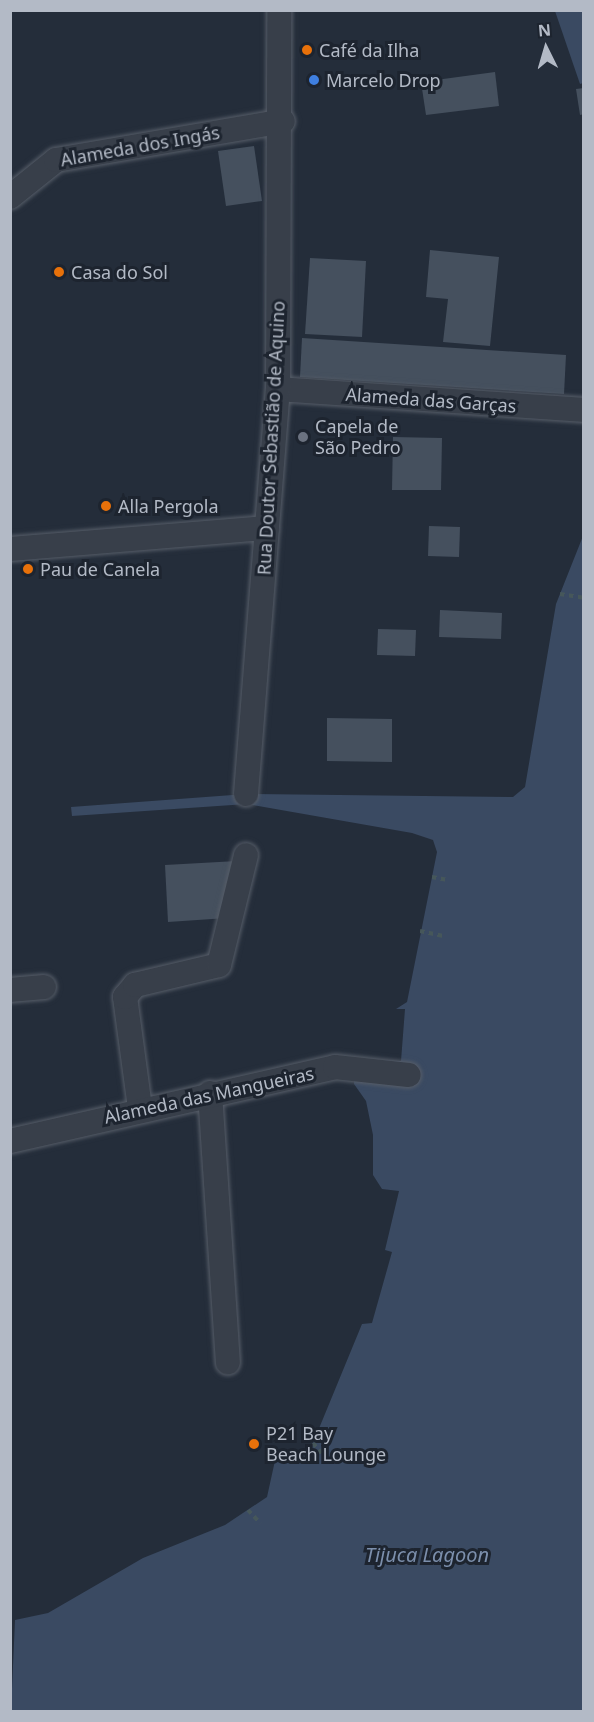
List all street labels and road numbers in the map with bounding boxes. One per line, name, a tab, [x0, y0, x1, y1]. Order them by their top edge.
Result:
street label: Alameda dos Ingás	[59, 121, 221, 171]
street label: Rua Doutor Sebastião de Aquino	[253, 300, 289, 576]
street label: Alameda das Garças	[345, 383, 517, 417]
street label: Alameda das Mangueiras	[102, 1062, 316, 1128]

